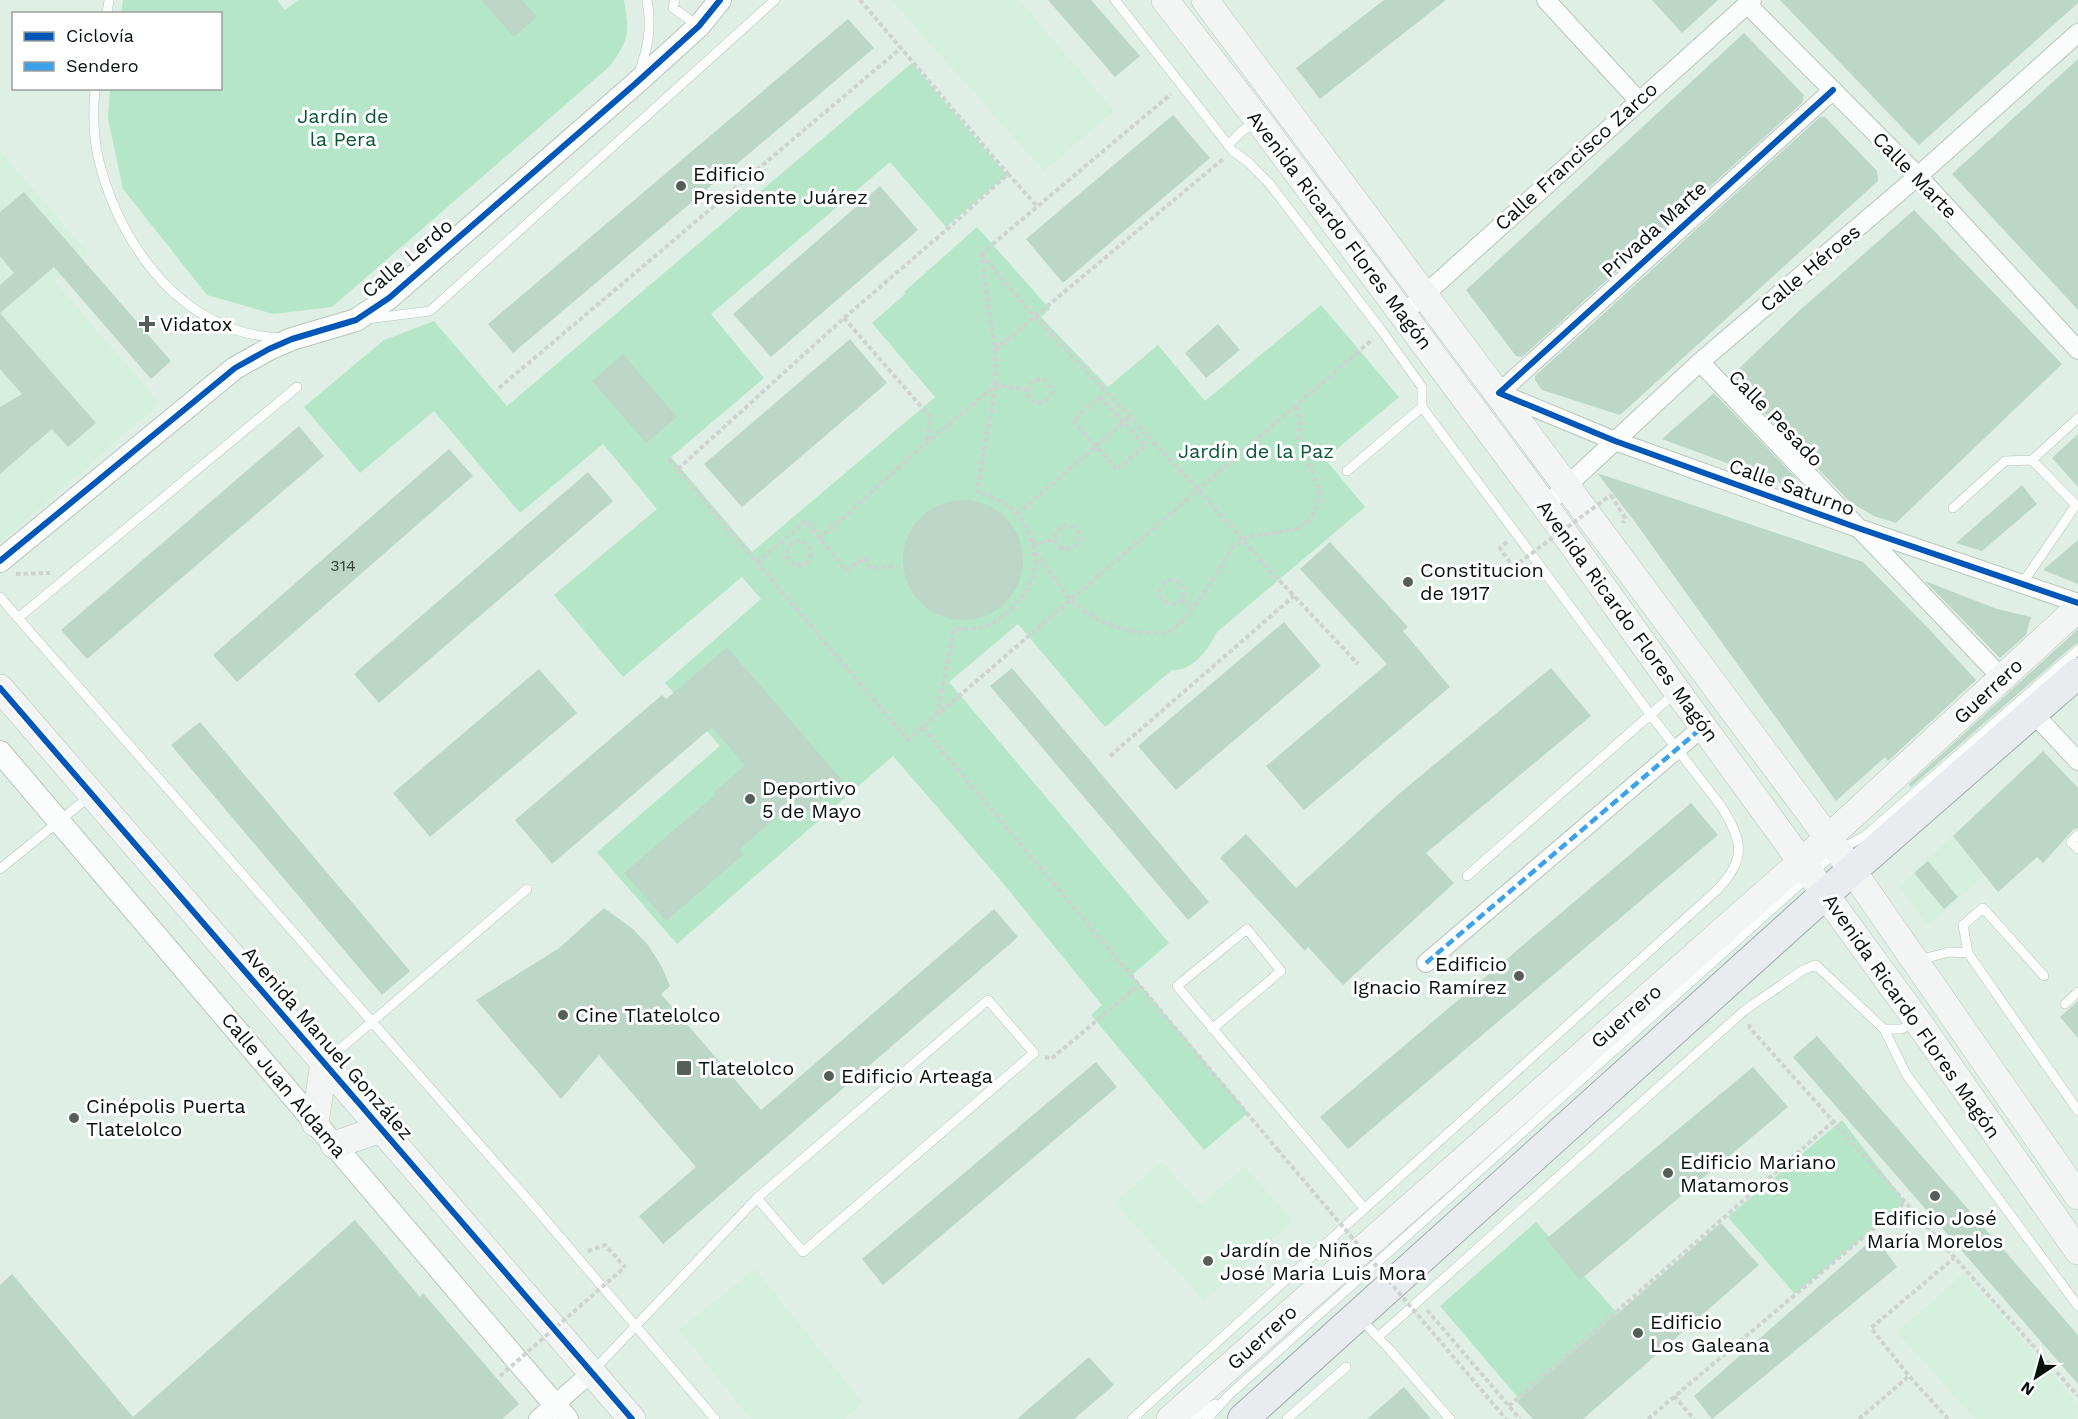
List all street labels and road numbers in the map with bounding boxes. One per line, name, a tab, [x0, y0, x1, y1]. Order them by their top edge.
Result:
street label: Calle Francisco Zarco	[1490, 77, 1662, 235]
street label: Avenida Ricardo Flores Magón	[1242, 106, 1438, 354]
street label: Calle Marte	[1868, 127, 1962, 223]
street label: Privada Marte	[1597, 176, 1711, 282]
street label: Calle Lerdo	[357, 213, 457, 303]
street label: Calle Héroes	[1755, 219, 1865, 317]
street label: Calle Pesado	[1724, 364, 1828, 472]
street label: Calle Saturno	[1726, 453, 1858, 521]
street label: Avenida Ricardo Flores Magón	[1532, 495, 1724, 747]
street label: Guerrero	[1948, 653, 2028, 729]
street label: Avenida Ricardo Flores Magón	[1818, 889, 2006, 1143]
street label: Avenida Manuel González	[237, 941, 419, 1145]
street label: Guerrero	[1586, 979, 1666, 1053]
street label: Calle Juan Aldama	[216, 1008, 352, 1162]
street label: Guerrero	[1222, 1299, 1302, 1375]

